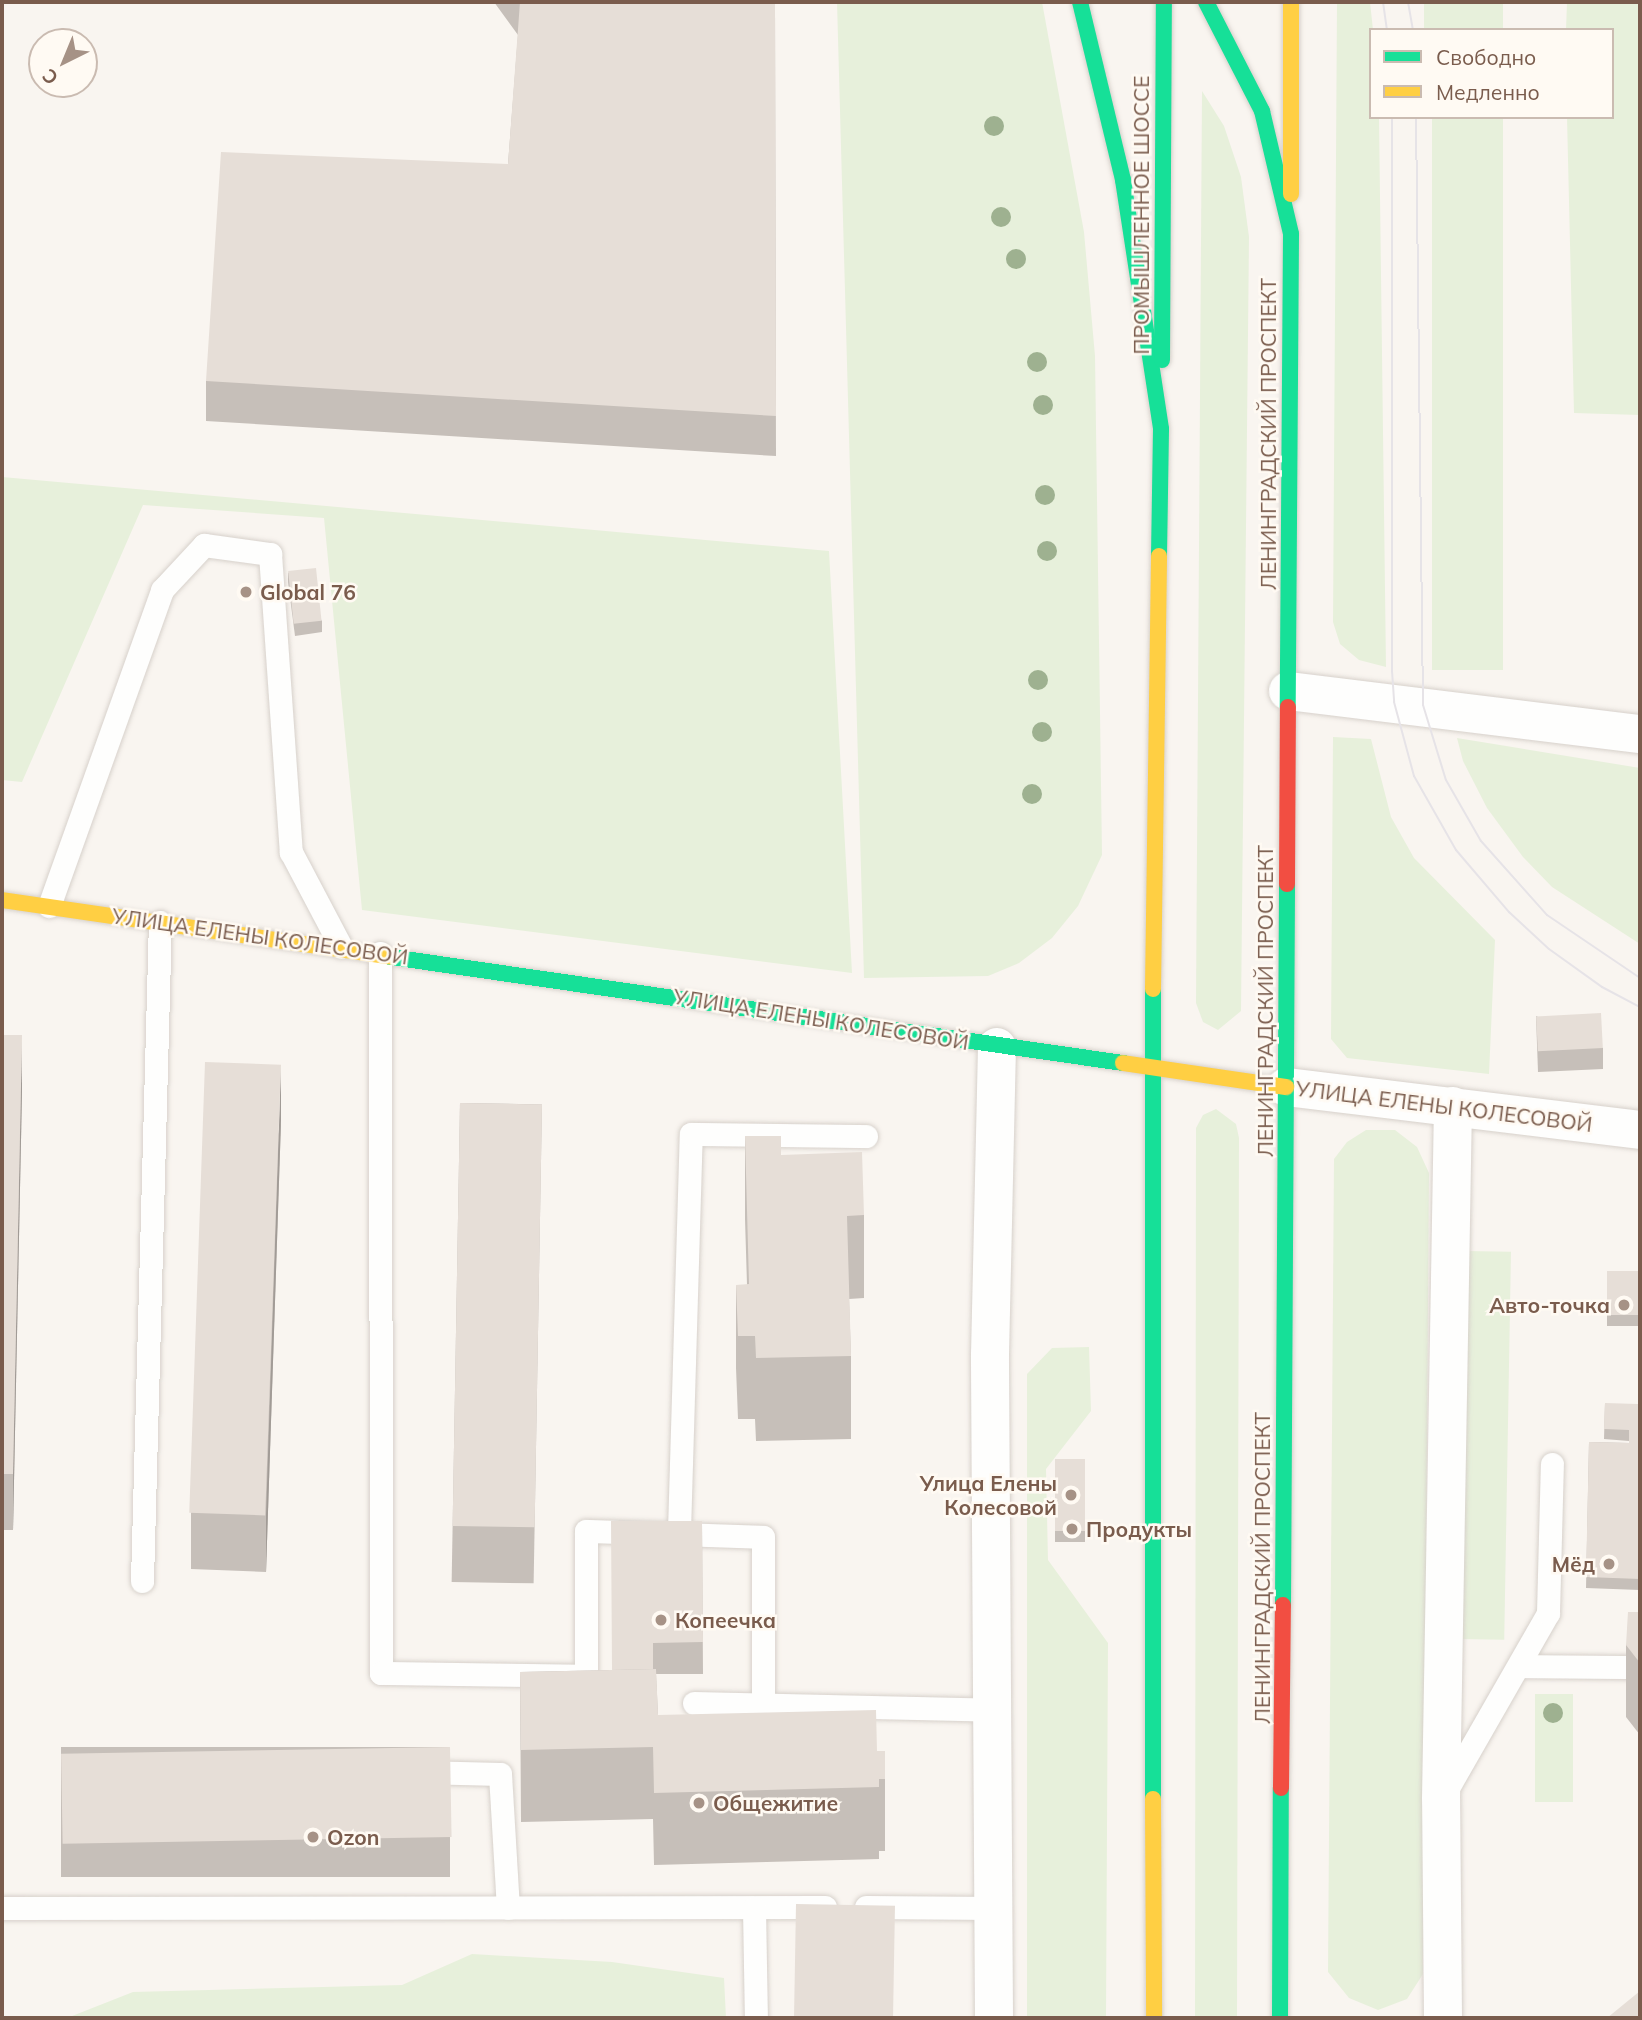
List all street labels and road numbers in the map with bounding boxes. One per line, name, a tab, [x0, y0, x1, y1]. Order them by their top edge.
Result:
street label: ПРОМЫШЛЕННОЕ ШОССЕ	[1128, 75, 1154, 355]
street label: ЛЕНИНГРАДСКИЙ ПРОСПЕКТ	[1255, 278, 1281, 590]
street label: ЛЕНИНГРАДСКИЙ ПРОСПЕКТ	[1252, 845, 1278, 1157]
street label: УЛИЦА ЕЛЕНЫ КОЛЕСОВОЙ	[110, 903, 410, 969]
street label: УЛИЦА ЕЛЕНЫ КОЛЕСОВОЙ	[672, 983, 970, 1055]
street label: УЛИЦА ЕЛЕНЫ КОЛЕСОВОЙ	[1294, 1075, 1594, 1137]
street label: ЛЕНИНГРАДСКИЙ ПРОСПЕКТ	[1249, 1412, 1275, 1724]

